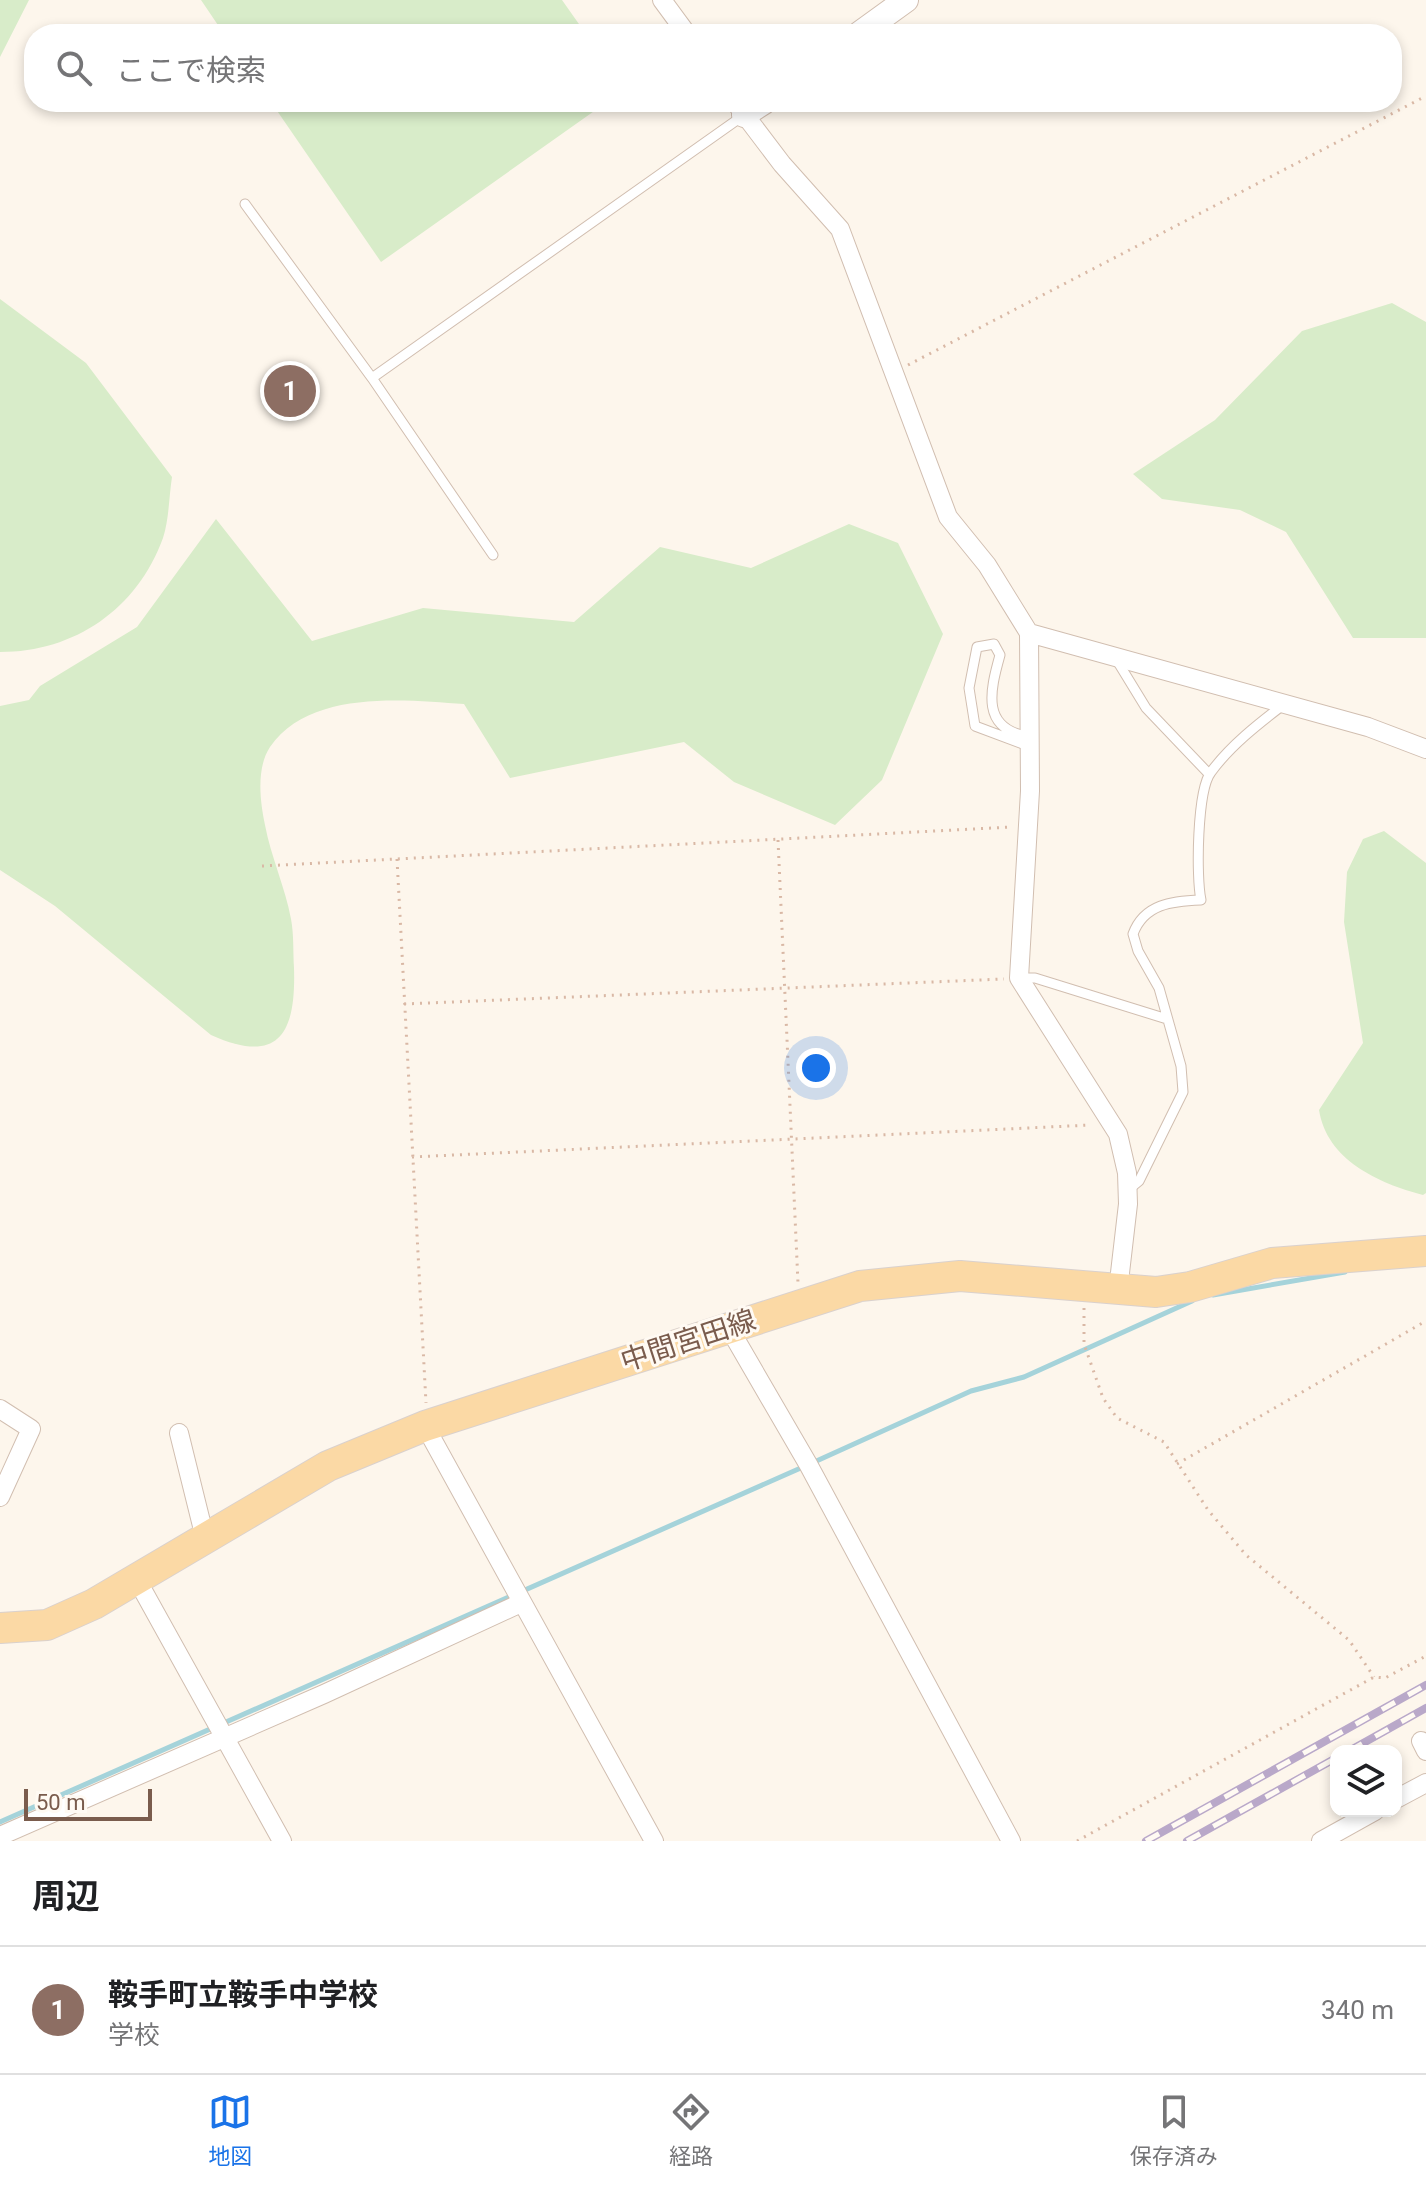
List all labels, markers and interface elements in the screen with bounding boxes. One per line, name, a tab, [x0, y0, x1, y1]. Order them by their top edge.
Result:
search box	[24, 24, 1402, 112]
icon: search	[52, 46, 96, 90]
text: ここで検索	[116, 53, 266, 88]
pin: 1	[264, 361, 316, 421]
your location	[796, 1048, 836, 1088]
street label: 中間宮田線	[616, 1303, 760, 1378]
map controls	[1330, 1745, 1402, 1817]
button: layers	[1330, 1745, 1402, 1817]
scale bar	[24, 1785, 152, 1821]
text: 50 m	[36, 1790, 85, 1815]
text: 周辺	[32, 1876, 100, 1916]
text: 鞍手町立鞍手中学校	[108, 1977, 378, 2012]
text: 1	[51, 1995, 65, 2025]
text: 340 m	[1321, 1995, 1394, 2025]
text: 学校	[108, 2020, 160, 2050]
tab: 地図	[208, 2090, 252, 2170]
tab: 経路	[669, 2090, 713, 2170]
tab: 保存済み	[1130, 2090, 1218, 2170]

